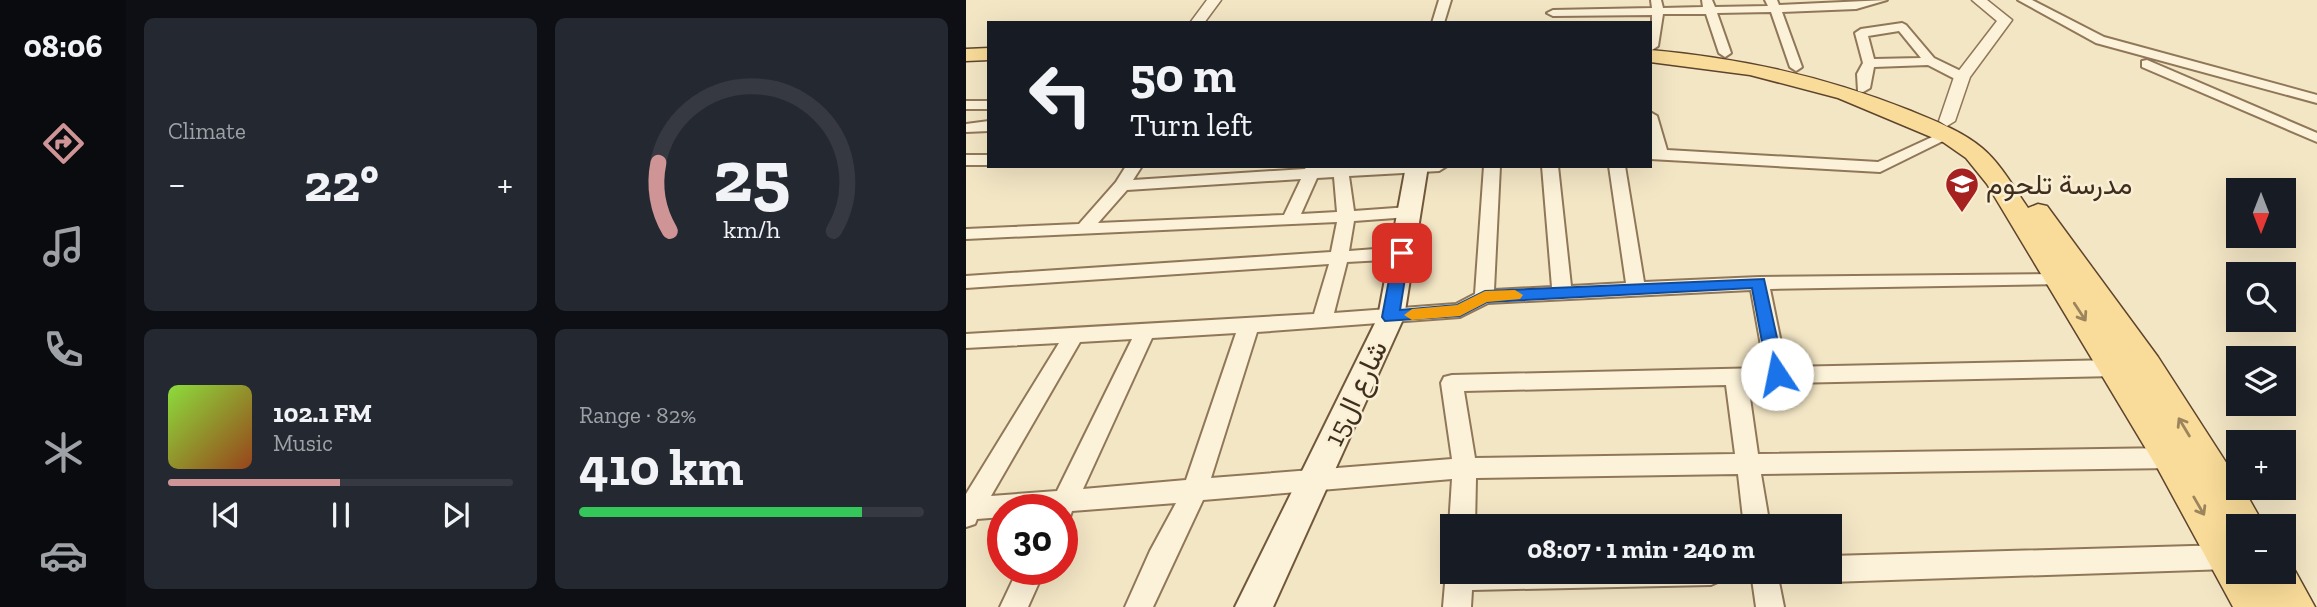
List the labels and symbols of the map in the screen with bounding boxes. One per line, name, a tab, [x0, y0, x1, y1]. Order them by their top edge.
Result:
school or university icon: مدرسة تلحوم	[1943, 165, 1981, 214]
place label: مدرسة تلحوم	[1986, 168, 2133, 203]
north arrow	[2226, 178, 2296, 248]
pin	[1372, 223, 1432, 283]
one-way arrow	[2073, 302, 2087, 322]
street label: شارع ال15	[1317, 335, 1396, 452]
position arrow	[1740, 337, 1814, 411]
one-way arrow	[2177, 417, 2191, 437]
speed limit sign: 30	[987, 494, 1078, 585]
one-way arrow	[2192, 496, 2206, 516]

